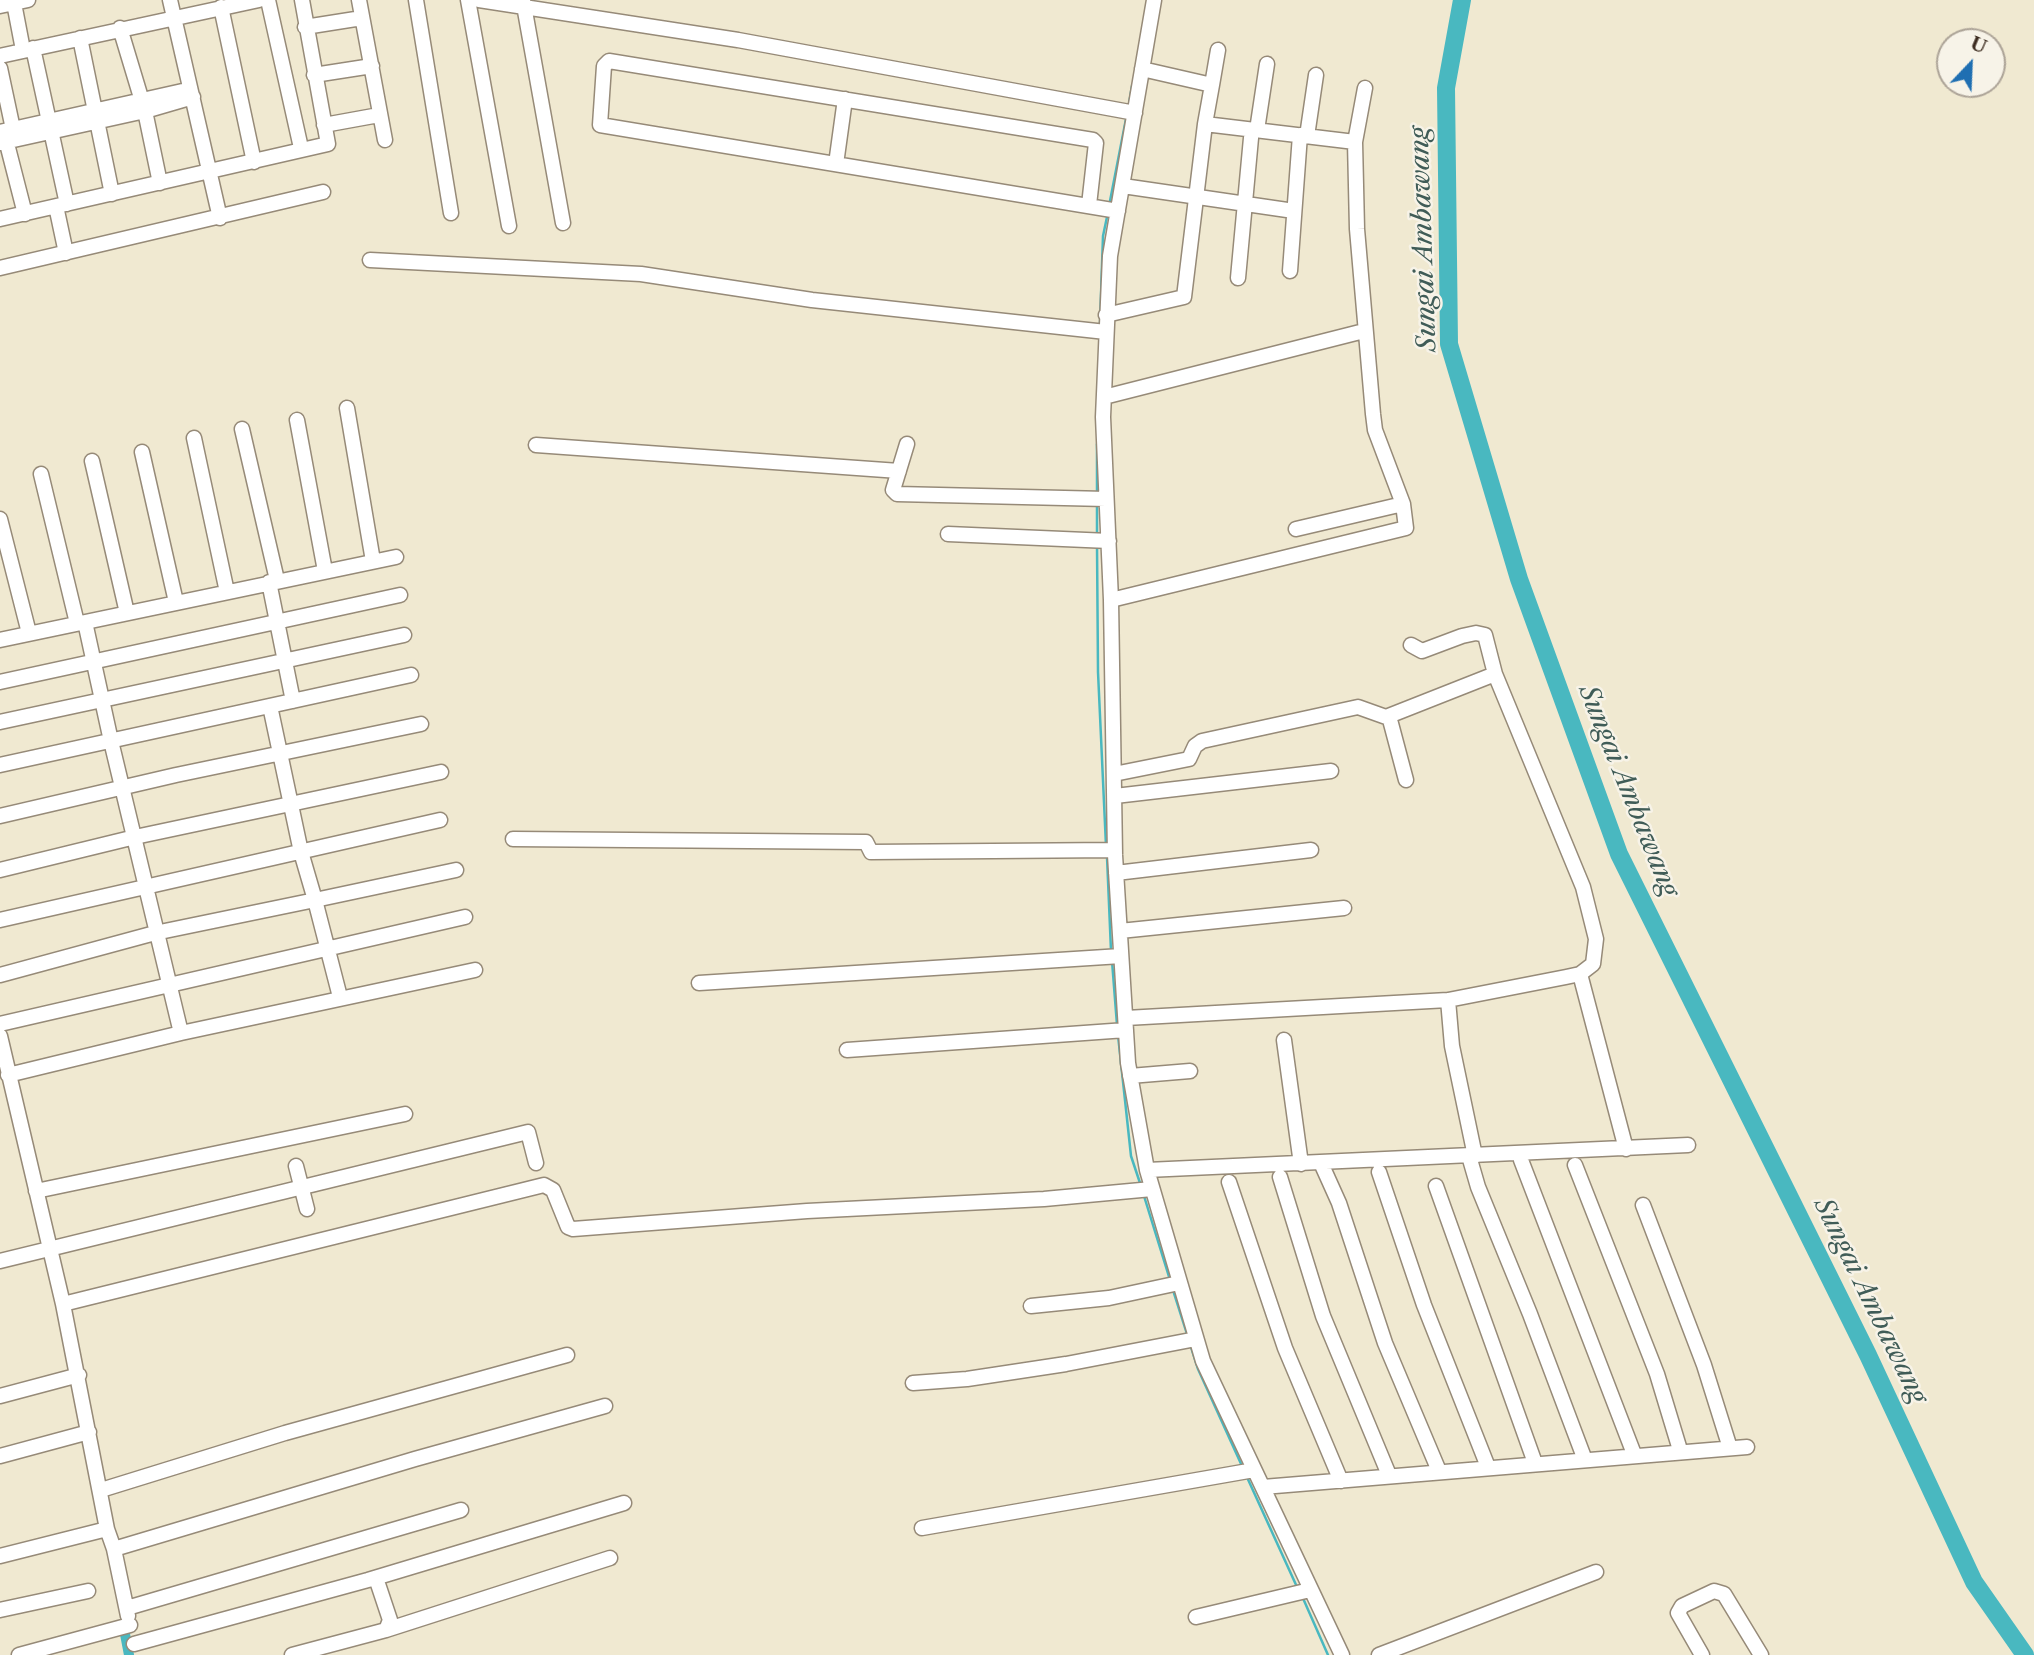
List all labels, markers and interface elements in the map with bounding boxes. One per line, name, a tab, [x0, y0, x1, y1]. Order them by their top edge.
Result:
north arrow	[1936, 28, 2006, 98]
text: U	[1967, 31, 1990, 59]
water label: Sungai Ambawang	[1404, 126, 1444, 352]
water label: Sungai Ambawang	[1571, 681, 1685, 901]
water label: Sungai Ambawang	[1807, 1193, 1933, 1409]

